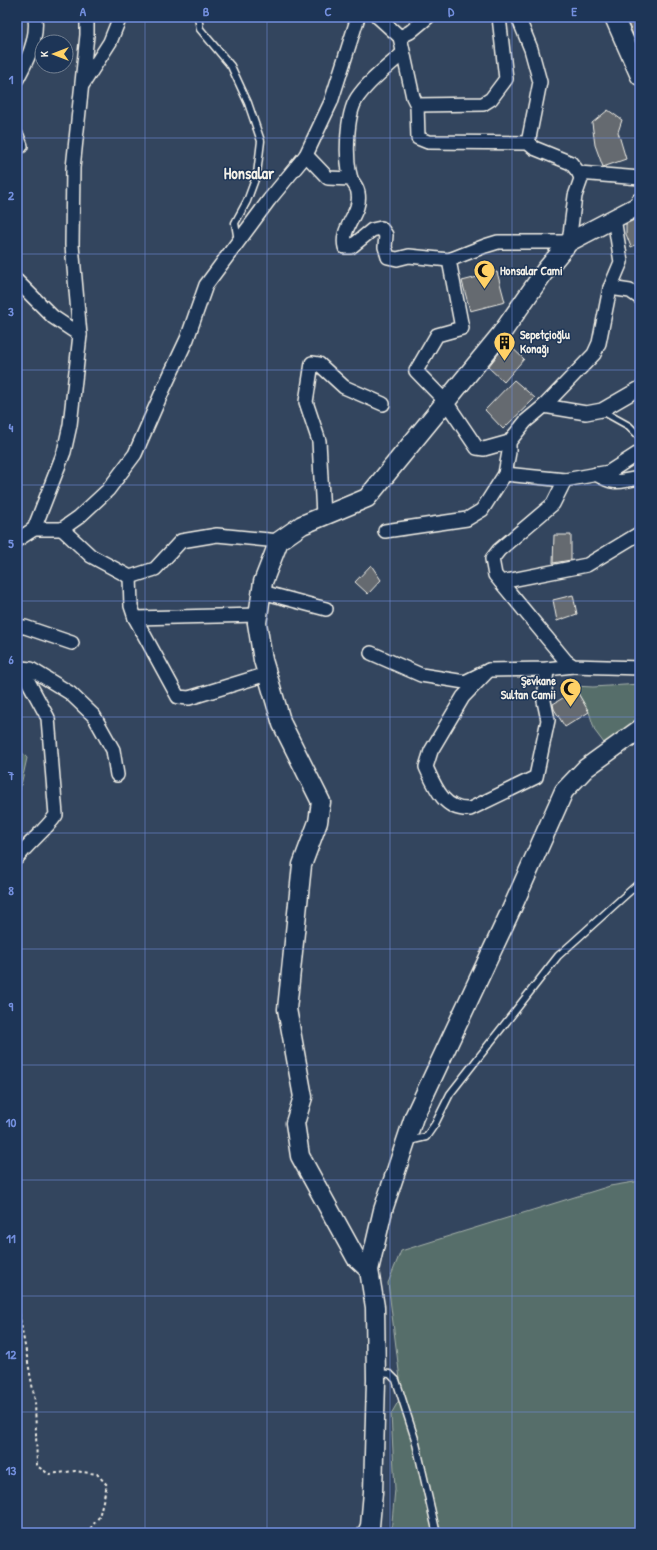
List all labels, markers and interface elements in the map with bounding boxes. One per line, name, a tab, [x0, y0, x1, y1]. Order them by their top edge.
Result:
text: A	[80, 2, 87, 20]
text: B	[203, 2, 210, 20]
text: C	[324, 2, 332, 20]
text: D	[448, 2, 455, 20]
text: E	[571, 2, 577, 20]
north arrow	[34, 34, 74, 74]
text: K	[37, 51, 51, 57]
text: 1	[9, 70, 14, 88]
district label: Honsalar	[224, 162, 275, 184]
text: 2	[8, 186, 15, 204]
mosque icon: Honsalar Cami	[471, 258, 497, 291]
place label: Honsalar Cami	[500, 262, 563, 279]
text: 3	[8, 302, 14, 320]
place label: Sepetçioğlu Konağı	[520, 326, 570, 358]
building icon: Sepetçioğlu Konağı	[492, 329, 518, 362]
text: 4	[9, 418, 14, 436]
text: 5	[8, 534, 14, 552]
text: 6	[8, 650, 14, 668]
place label: Şevkane Sultan Camii	[501, 672, 556, 703]
mosque icon: Şevkane Sultan Camii	[558, 675, 584, 708]
text: 7	[7, 766, 15, 784]
text: 8	[8, 881, 14, 899]
text: 9	[9, 997, 14, 1015]
text: 10	[6, 1113, 16, 1131]
text: 11	[6, 1229, 16, 1247]
text: 12	[6, 1345, 17, 1363]
text: 13	[6, 1461, 16, 1479]

